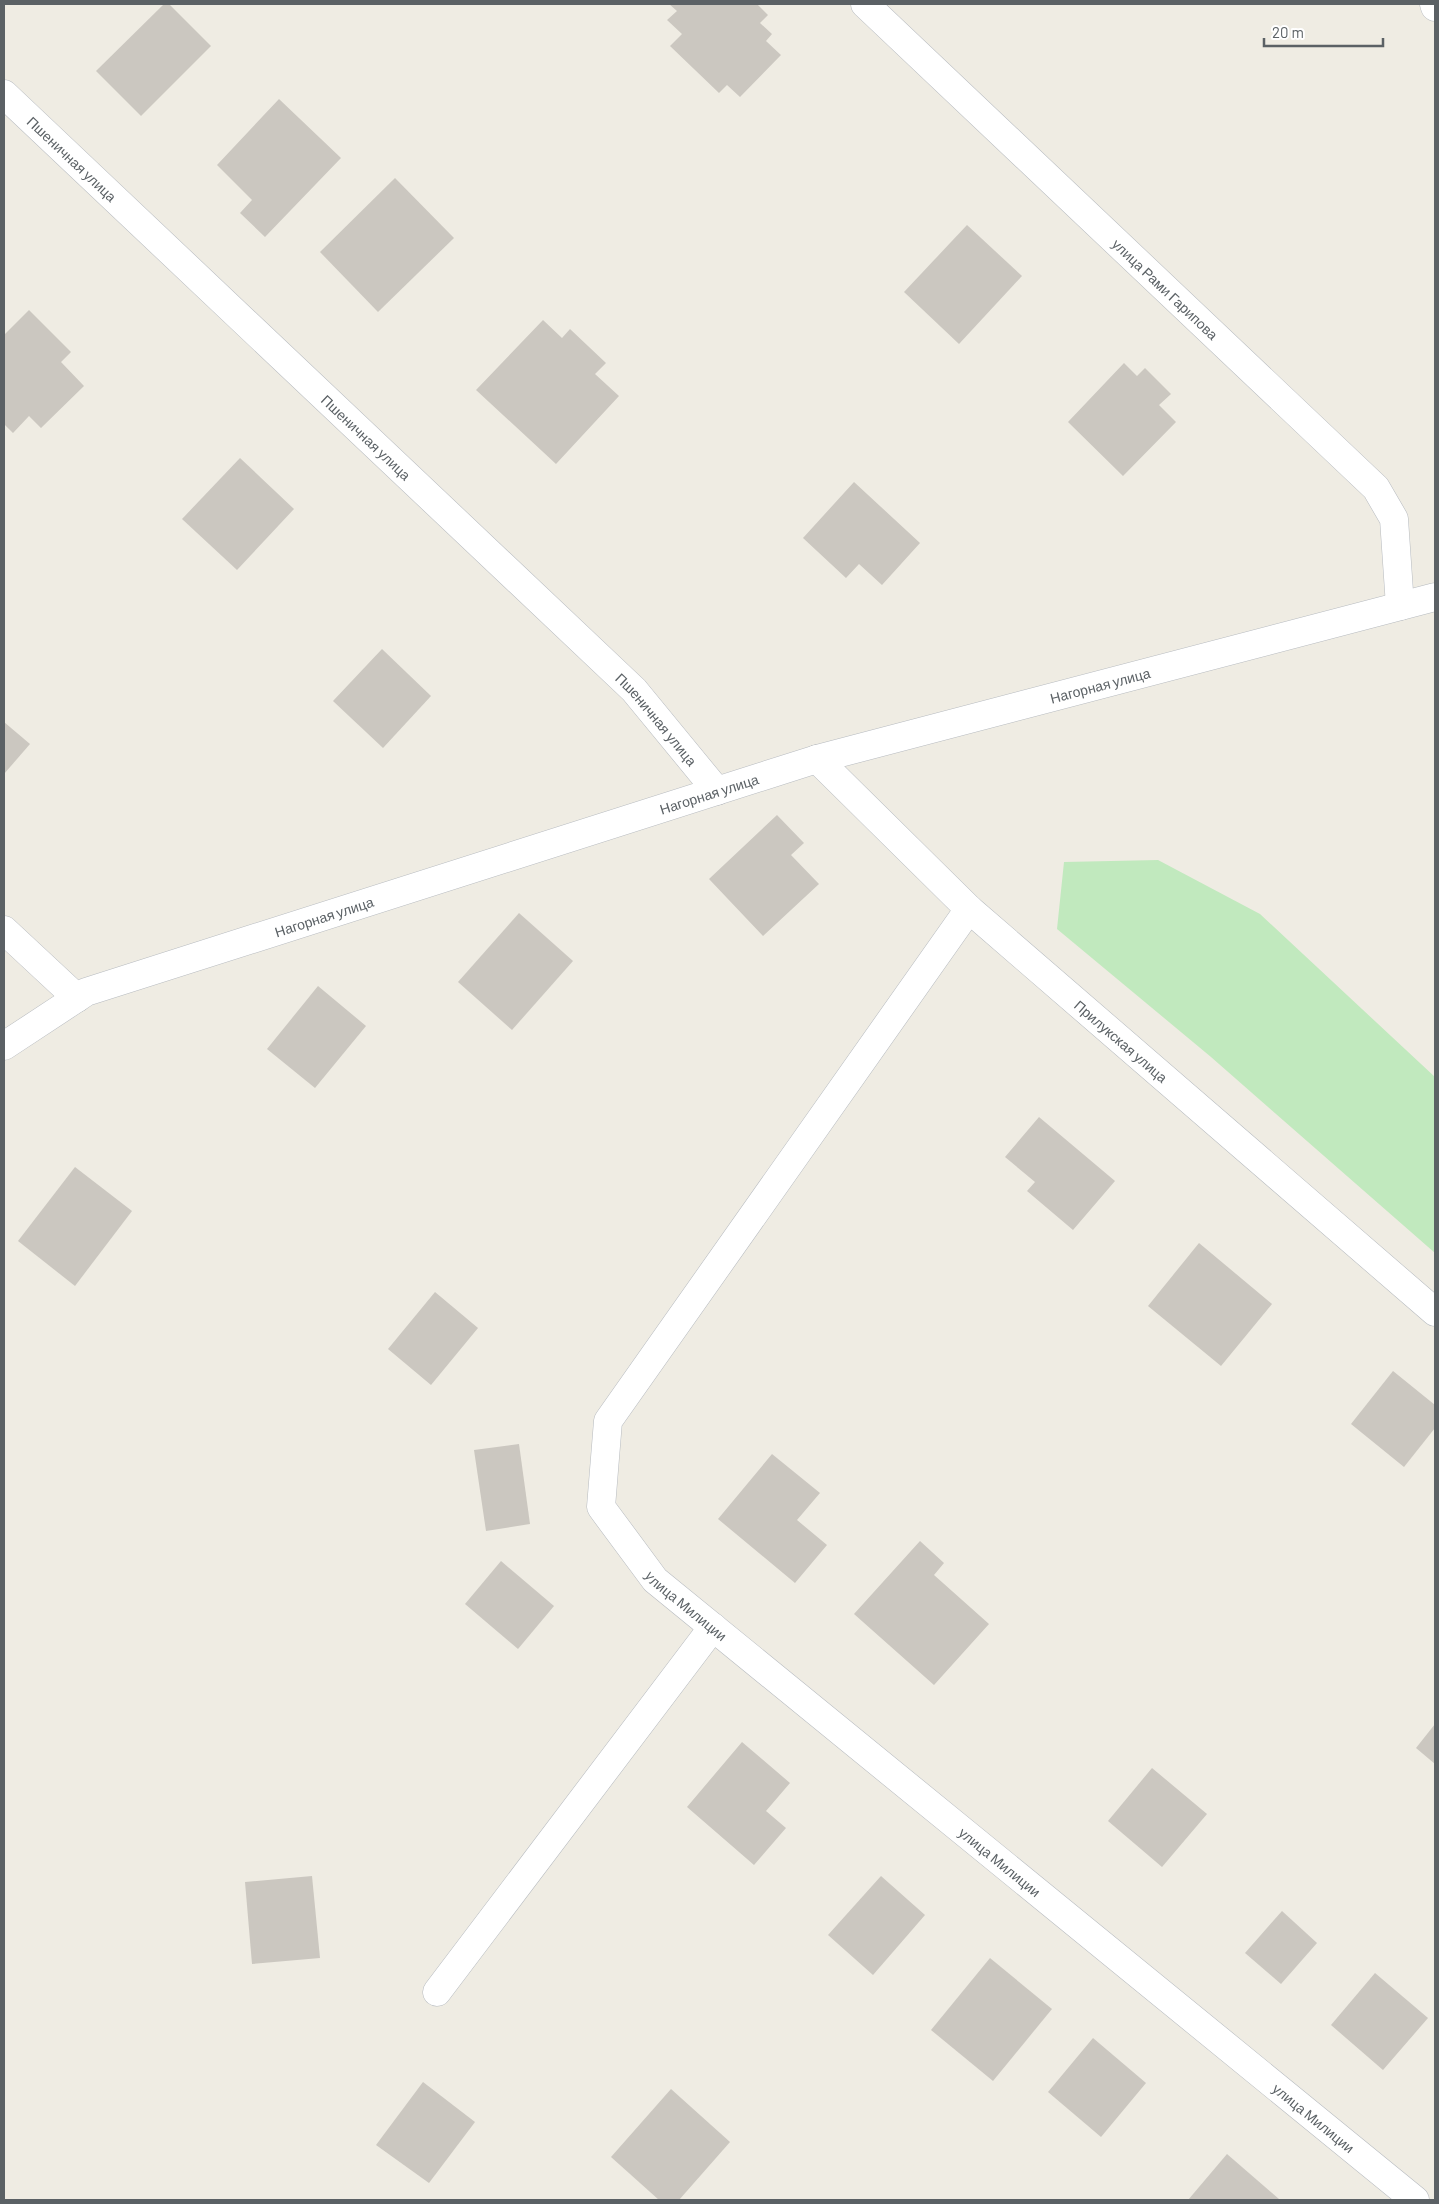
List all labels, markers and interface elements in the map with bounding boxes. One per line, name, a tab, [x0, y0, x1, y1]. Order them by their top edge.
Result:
scale bar	[1264, 15, 1383, 47]
text: 20 m	[1272, 23, 1304, 41]
street label: Пшеничная улица	[24, 112, 121, 205]
street label: улица Рами Гарипова	[1109, 235, 1222, 343]
street label: Пшеничная улица	[318, 391, 415, 483]
street label: Нагорная улица	[1048, 664, 1152, 706]
street label: Пшеничная улица	[613, 669, 701, 769]
street label: Нагорная улица	[657, 770, 761, 817]
street label: Нагорная улица	[272, 892, 376, 940]
street label: Прилукская улица	[1071, 996, 1171, 1086]
street label: улица Милиции	[642, 1567, 731, 1644]
street label: улица Милиции	[956, 1823, 1044, 1900]
street label: улица Милиции	[1270, 2079, 1358, 2156]

